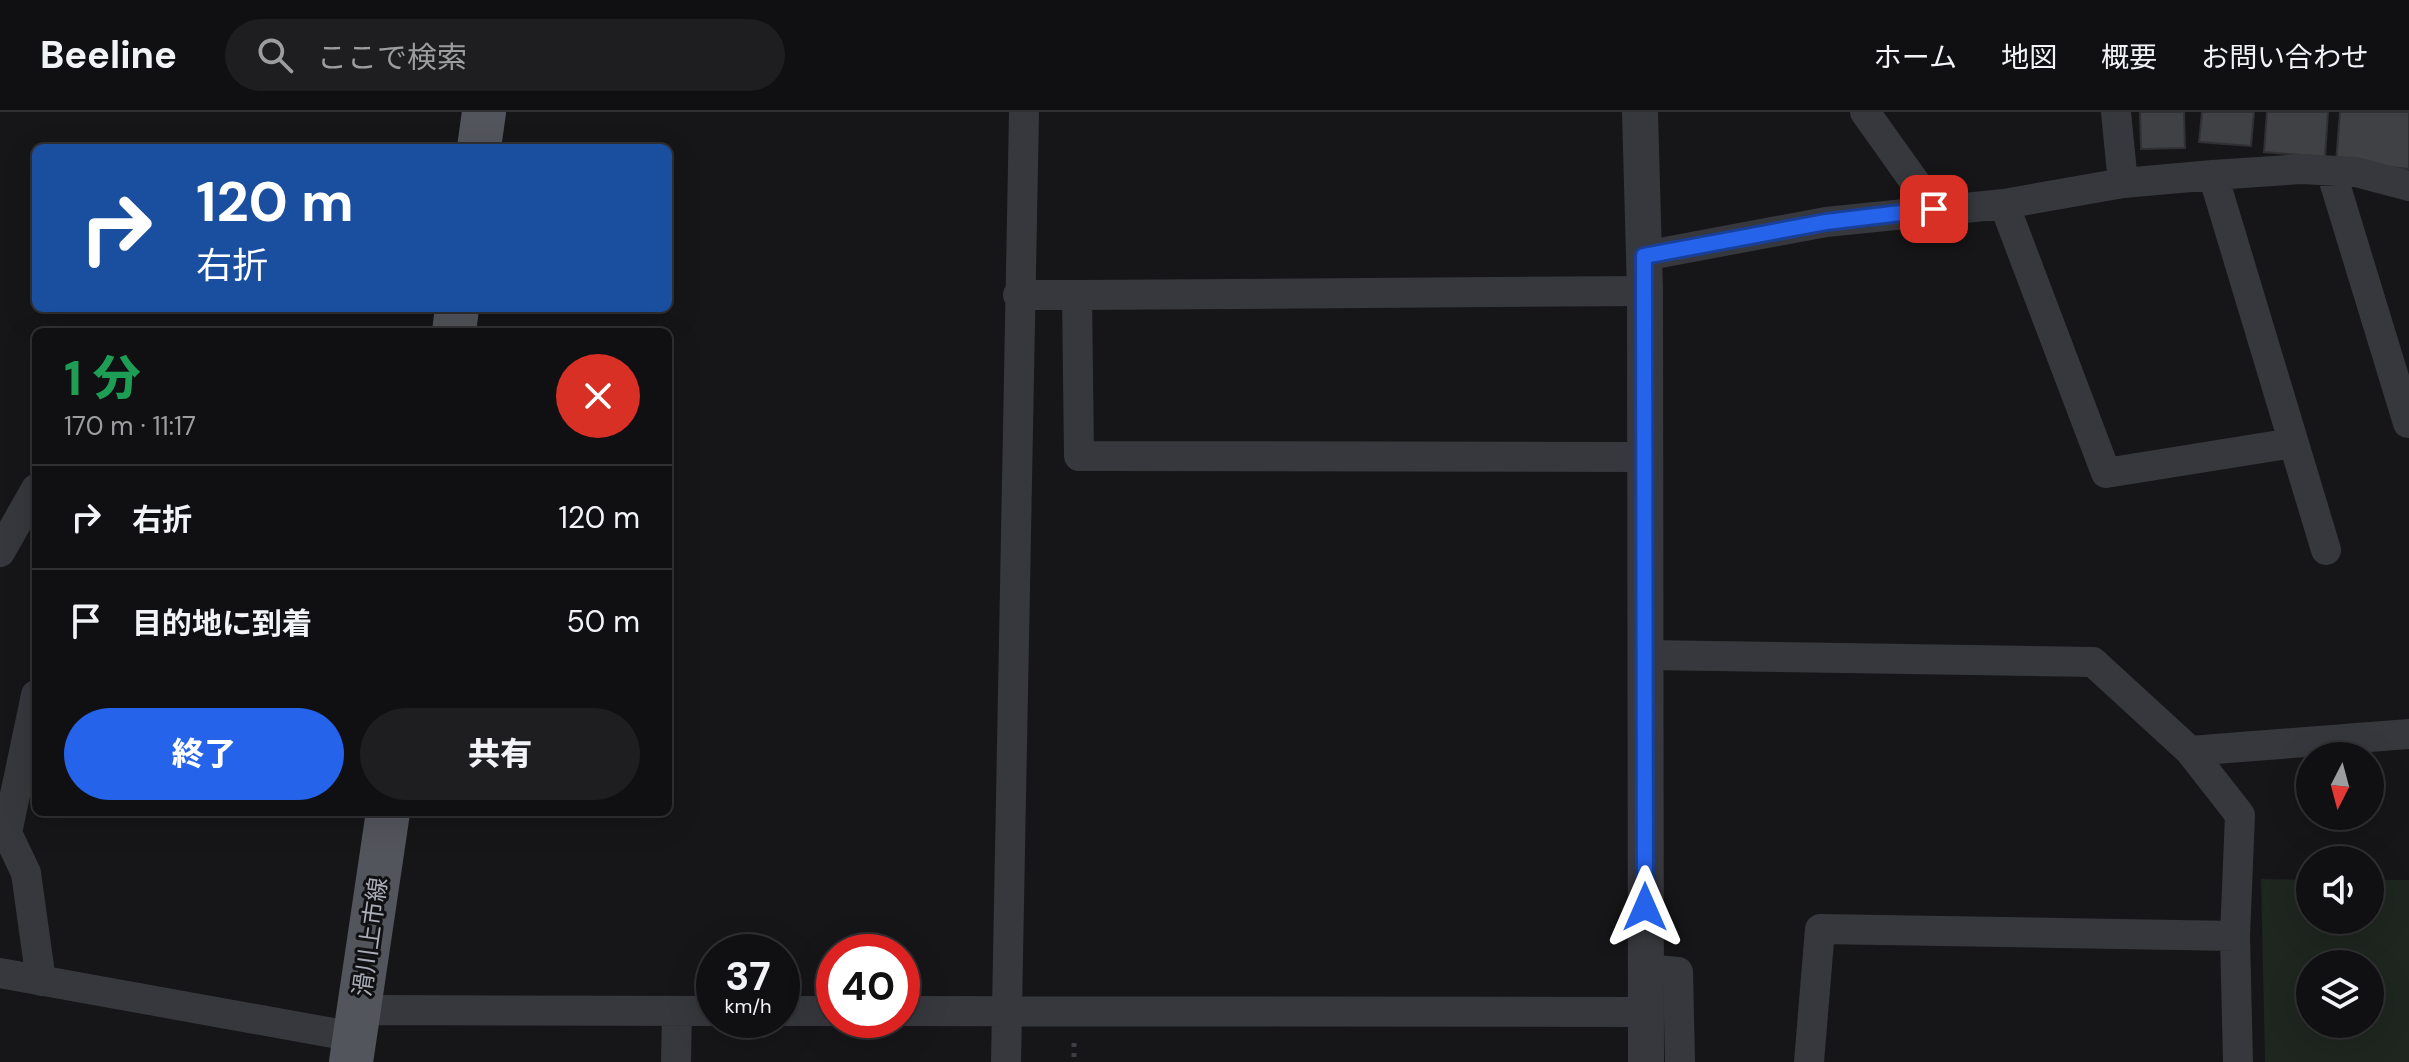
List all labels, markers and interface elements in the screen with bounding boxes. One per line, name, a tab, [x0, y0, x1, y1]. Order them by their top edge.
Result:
search box	[225, 19, 785, 91]
text: Beeline	[40, 30, 177, 80]
icon: search	[253, 33, 297, 77]
text: ここで検索	[317, 38, 467, 77]
text: ホーム	[1874, 39, 1957, 76]
text: 地図	[2001, 39, 2057, 76]
text: 概要	[2101, 39, 2157, 76]
text: お問い合わせ	[2201, 39, 2369, 76]
text: 120 m	[196, 165, 354, 238]
pin	[1900, 175, 1968, 243]
icon: right	[64, 176, 168, 280]
icon: arrive	[1912, 187, 1956, 231]
text: 右折	[196, 242, 268, 289]
text: 1 分	[64, 347, 141, 410]
button: close	[556, 354, 640, 438]
text: 170 m · 11:17	[64, 409, 196, 443]
icon: right	[64, 495, 108, 539]
text: 120 m	[558, 498, 640, 537]
text: 右折	[132, 500, 192, 539]
icon: arrive	[64, 599, 108, 643]
text: 50 m	[566, 602, 640, 641]
text: 目的地に到着	[132, 604, 312, 643]
button: 終了	[64, 708, 344, 800]
button: 共有	[360, 708, 640, 800]
north arrow	[2296, 742, 2384, 830]
map controls	[2296, 742, 2384, 1038]
button: sound	[2296, 846, 2384, 934]
position arrow	[1603, 865, 1687, 949]
street label: 滑川上市線	[346, 875, 394, 999]
speed limit sign: 40	[816, 934, 920, 1038]
text: 37	[725, 950, 771, 1002]
button: layers	[2296, 950, 2384, 1038]
text: km/h	[724, 993, 772, 1019]

